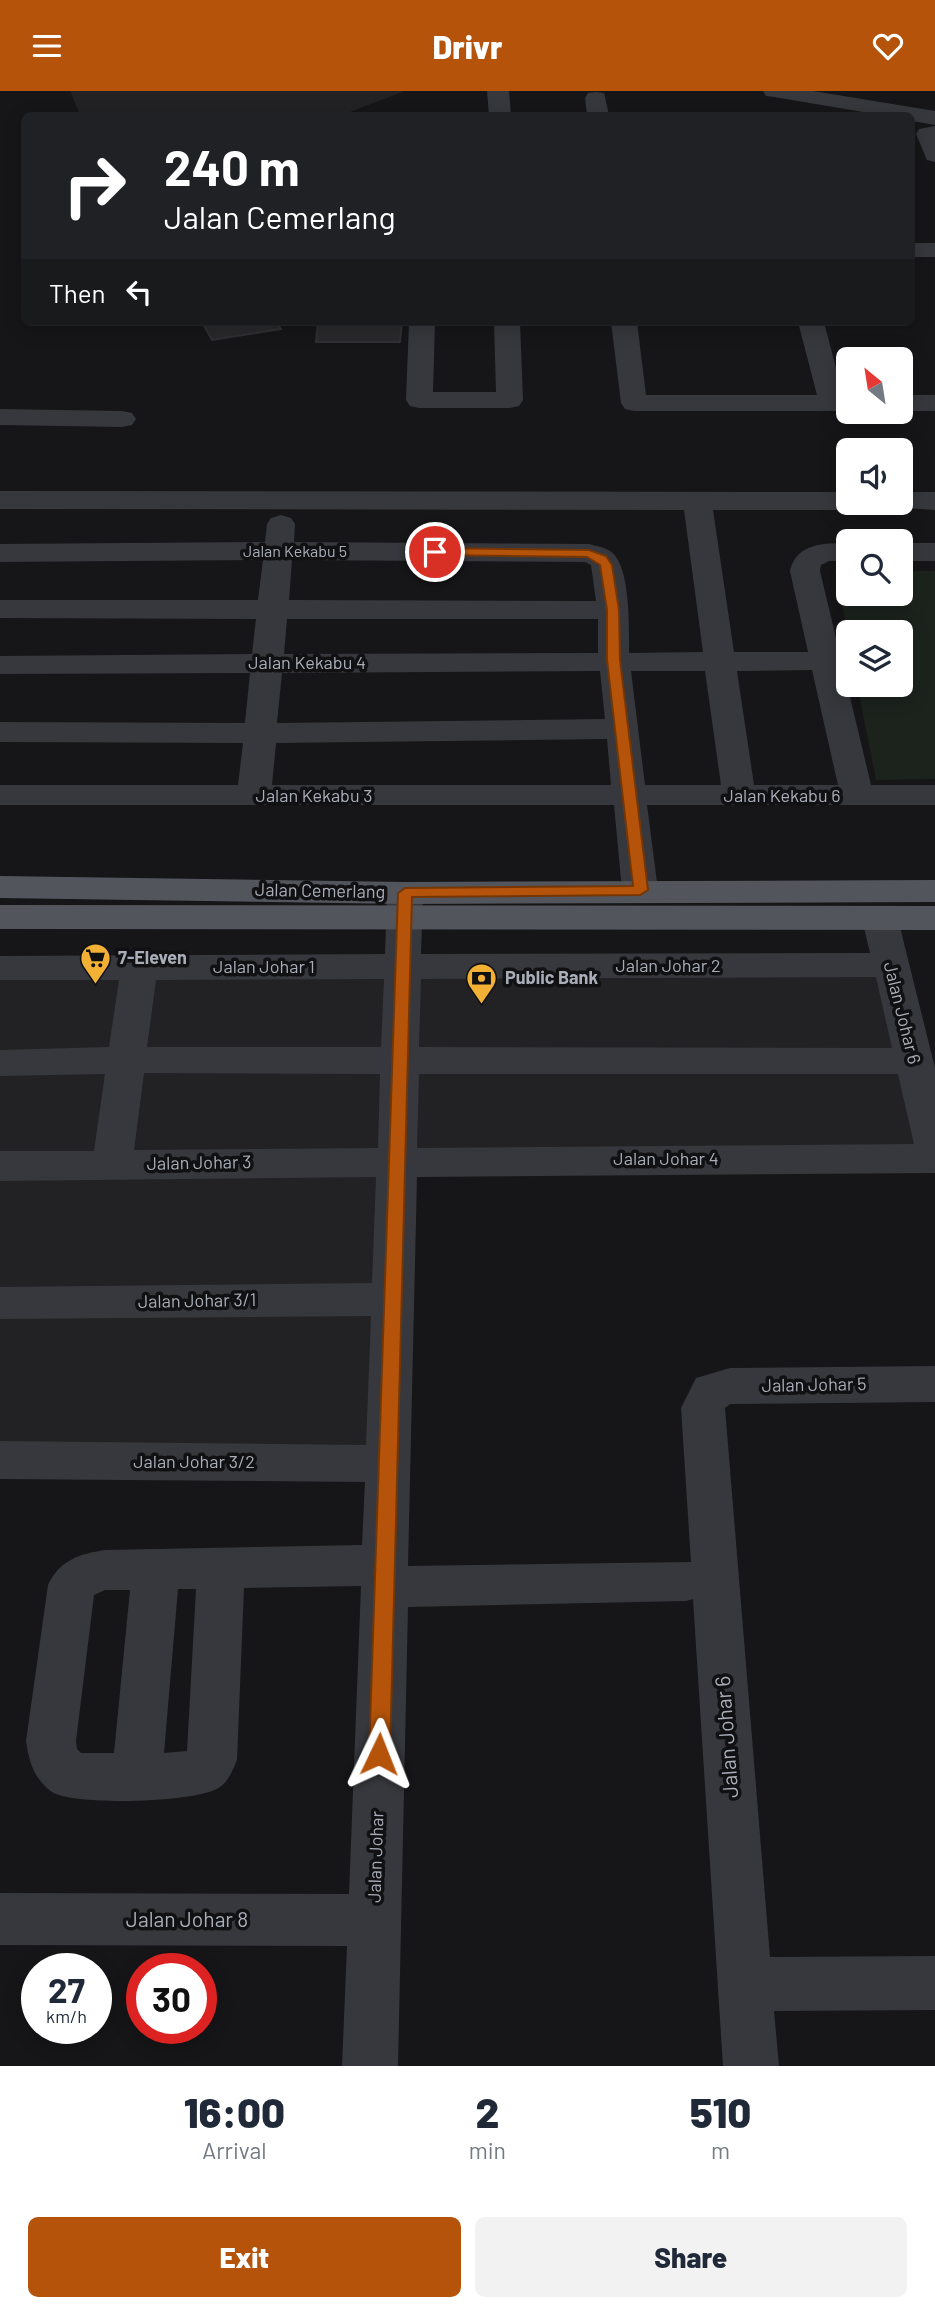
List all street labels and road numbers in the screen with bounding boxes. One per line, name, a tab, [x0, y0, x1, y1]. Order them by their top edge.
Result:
street label: Jalan Kekabu 5	[243, 541, 347, 560]
street label: Jalan Kekabu 4	[248, 651, 366, 673]
street label: Jalan Kekabu 3	[256, 784, 372, 806]
street label: Jalan Kekabu 6	[724, 784, 840, 806]
street label: Jalan Cemerlang	[255, 878, 385, 902]
street label: Jalan Johar 2	[615, 954, 721, 976]
street label: Jalan Johar 1	[213, 955, 315, 977]
street label: Jalan Johar 6	[880, 959, 926, 1066]
street label: Jalan Johar 4	[613, 1147, 719, 1169]
street label: Jalan Johar 3	[146, 1150, 252, 1174]
street label: Jalan Johar 3/1	[138, 1288, 256, 1312]
street label: Jalan Johar 5	[761, 1372, 867, 1396]
street label: Jalan Johar 3/2	[133, 1450, 255, 1472]
street label: Jalan Johar 6	[709, 1675, 742, 1799]
street label: Jalan Johar	[362, 1810, 388, 1903]
street label: Jalan Johar 8	[126, 1906, 248, 1931]

